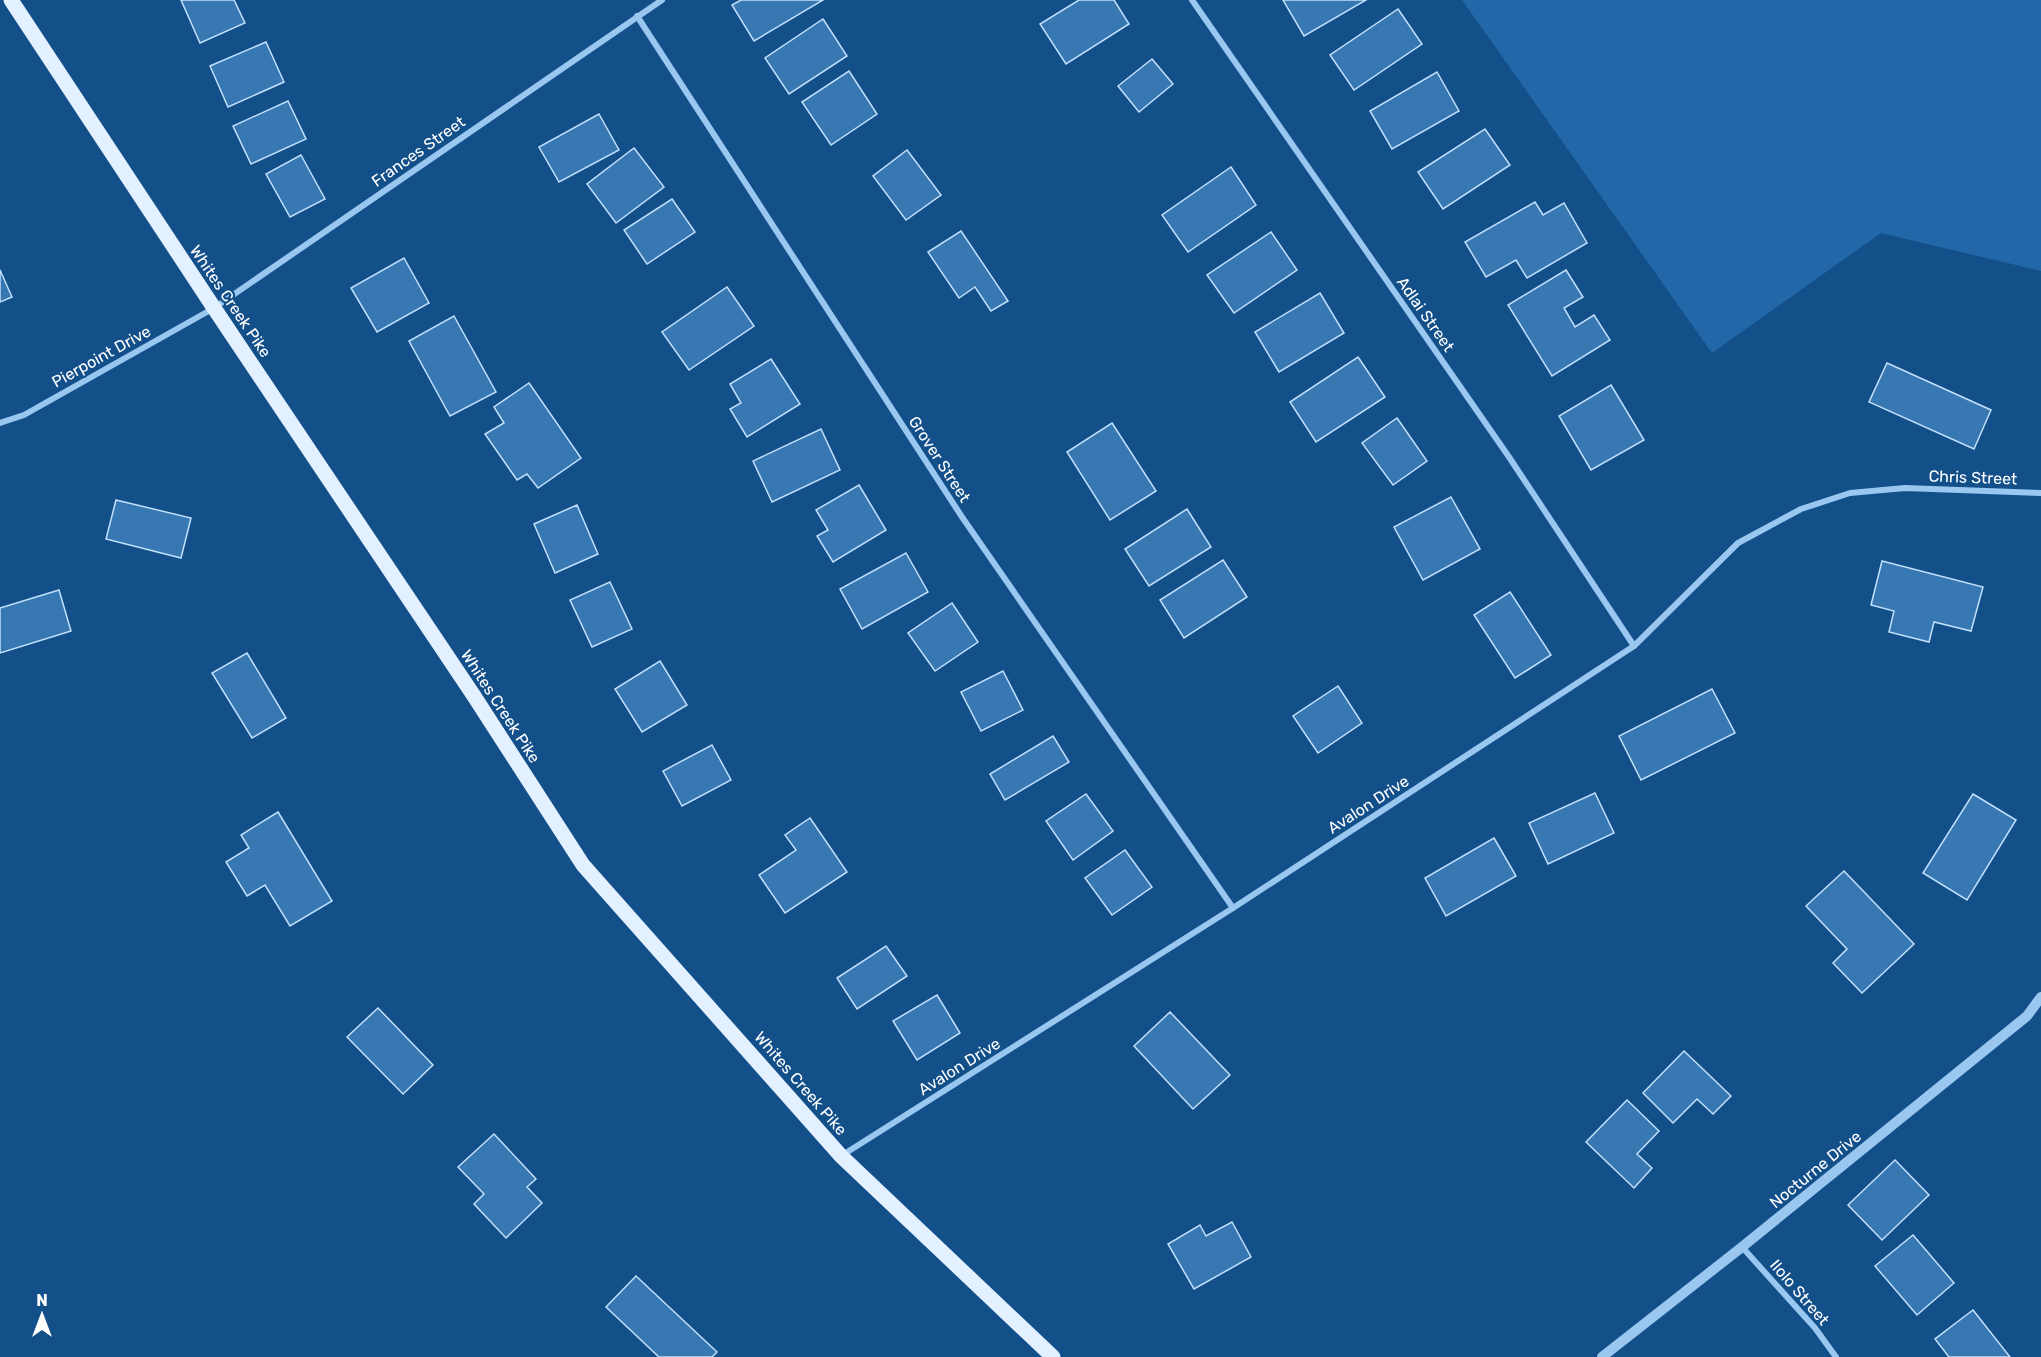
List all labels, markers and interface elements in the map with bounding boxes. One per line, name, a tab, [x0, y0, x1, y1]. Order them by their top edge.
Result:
street label: Frances Street	[368, 112, 469, 191]
street label: Whites Creek Pike	[186, 242, 275, 361]
street label: Adlai Street	[1393, 273, 1458, 355]
street label: Pierpoint Drive	[49, 321, 154, 391]
street label: Grover Street	[905, 413, 975, 506]
street label: Chris Street	[1928, 466, 2018, 489]
street label: Whites Creek Pike	[457, 646, 544, 767]
street label: Avalon Drive	[1324, 771, 1412, 838]
street label: Whites Creek Pike	[750, 1028, 851, 1139]
street label: Avalon Drive	[915, 1034, 1004, 1099]
street label: Nocturne Drive	[1766, 1127, 1865, 1212]
street label: Ilolo Street	[1766, 1256, 1833, 1329]
north arrow	[12, 1285, 72, 1345]
text: N	[36, 1291, 48, 1310]

